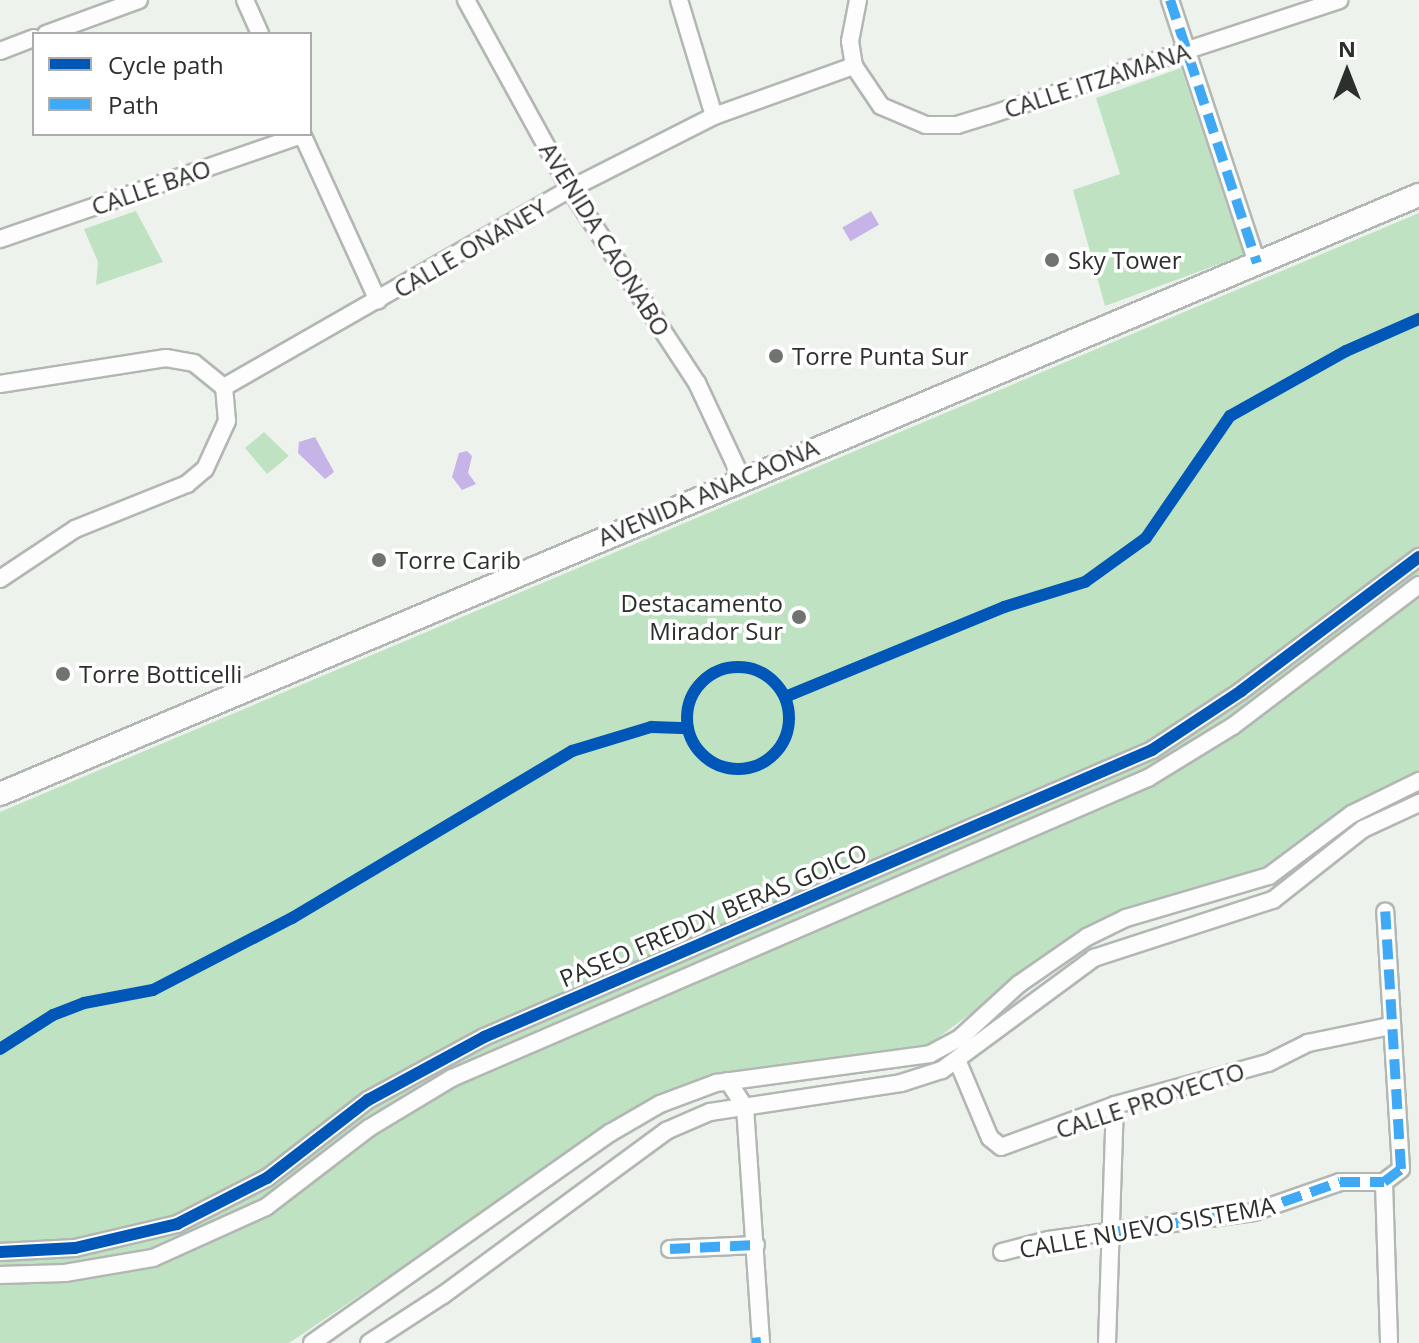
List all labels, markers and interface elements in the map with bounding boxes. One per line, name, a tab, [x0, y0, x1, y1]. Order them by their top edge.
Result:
legend	[32, 32, 312, 136]
north arrow	[1307, 32, 1387, 112]
text: N	[1338, 33, 1356, 63]
street label: CALLE ITZAMANA	[1000, 36, 1194, 124]
text: Cycle path	[108, 48, 224, 81]
text: Path	[108, 88, 159, 121]
street label: AVENIDA CAONABO	[534, 137, 676, 341]
street label: CALLE BAO	[88, 153, 214, 221]
street label: CALLE ONANEY	[388, 193, 552, 303]
place label: Sky Tower	[1068, 246, 1182, 274]
marker: Sky Tower	[1043, 251, 1061, 269]
place label: Torre Punta Sur	[792, 342, 969, 370]
marker: Torre Punta Sur	[767, 347, 785, 365]
street label: AVENIDA ANACAONA	[593, 432, 823, 552]
place label: Torre Carib	[395, 546, 521, 574]
marker: Torre Carib	[370, 551, 388, 569]
place label: Destacamento Mirador Sur	[621, 589, 783, 645]
marker: Destacamento Mirador Sur	[790, 608, 808, 626]
place label: Torre Botticelli	[79, 660, 242, 688]
marker: Torre Botticelli	[54, 665, 72, 683]
street label: PASEO FREDDY BERAS GOICO	[555, 837, 871, 993]
street label: CALLE PROYECTO	[1052, 1056, 1248, 1144]
street label: CALLE NUEVO SISTEMA	[1017, 1190, 1277, 1264]

